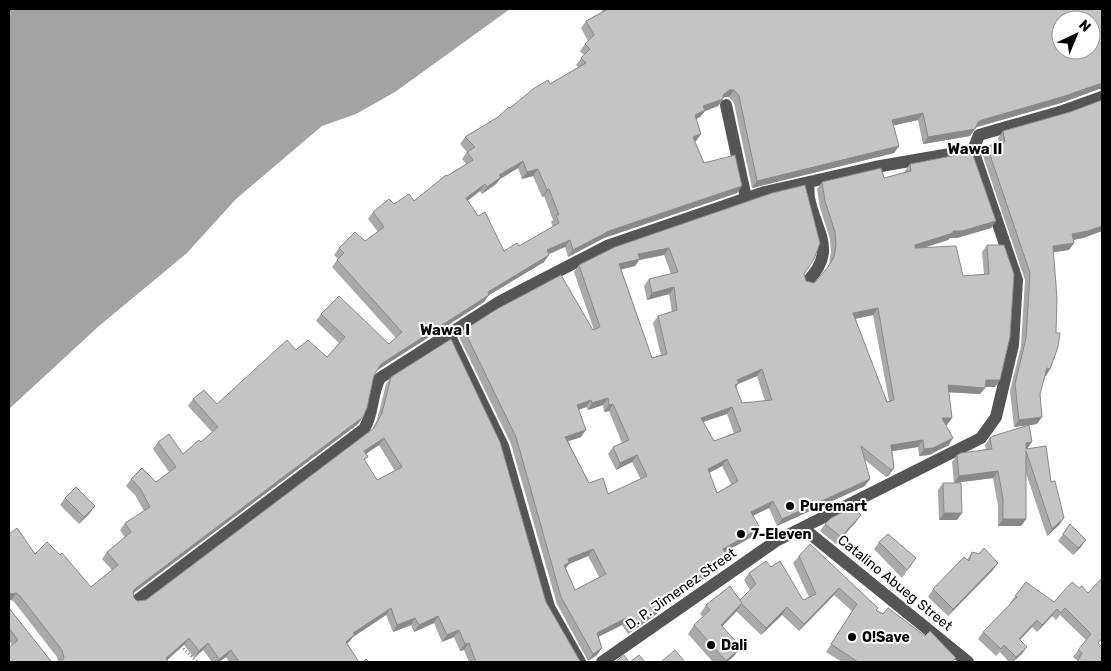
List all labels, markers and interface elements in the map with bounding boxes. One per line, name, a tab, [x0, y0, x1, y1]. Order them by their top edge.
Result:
north arrow	[1051, 10, 1101, 60]
text: N	[1075, 16, 1094, 36]
district label: Wawa II	[948, 140, 1002, 158]
district label: Wawa I	[420, 321, 470, 339]
place label: Puremart	[800, 498, 867, 515]
marker: Puremart	[784, 500, 796, 512]
place label: 7-Eleven	[751, 526, 812, 543]
marker: 7-Eleven	[735, 528, 747, 540]
street label: Catalino Abueg Street	[834, 531, 956, 635]
street label: D. P. Jimenez Street	[622, 544, 740, 634]
place label: O!Save	[862, 629, 910, 646]
marker: O!Save	[846, 631, 858, 643]
place label: Dali	[721, 637, 747, 654]
marker: Dali	[705, 639, 717, 651]

